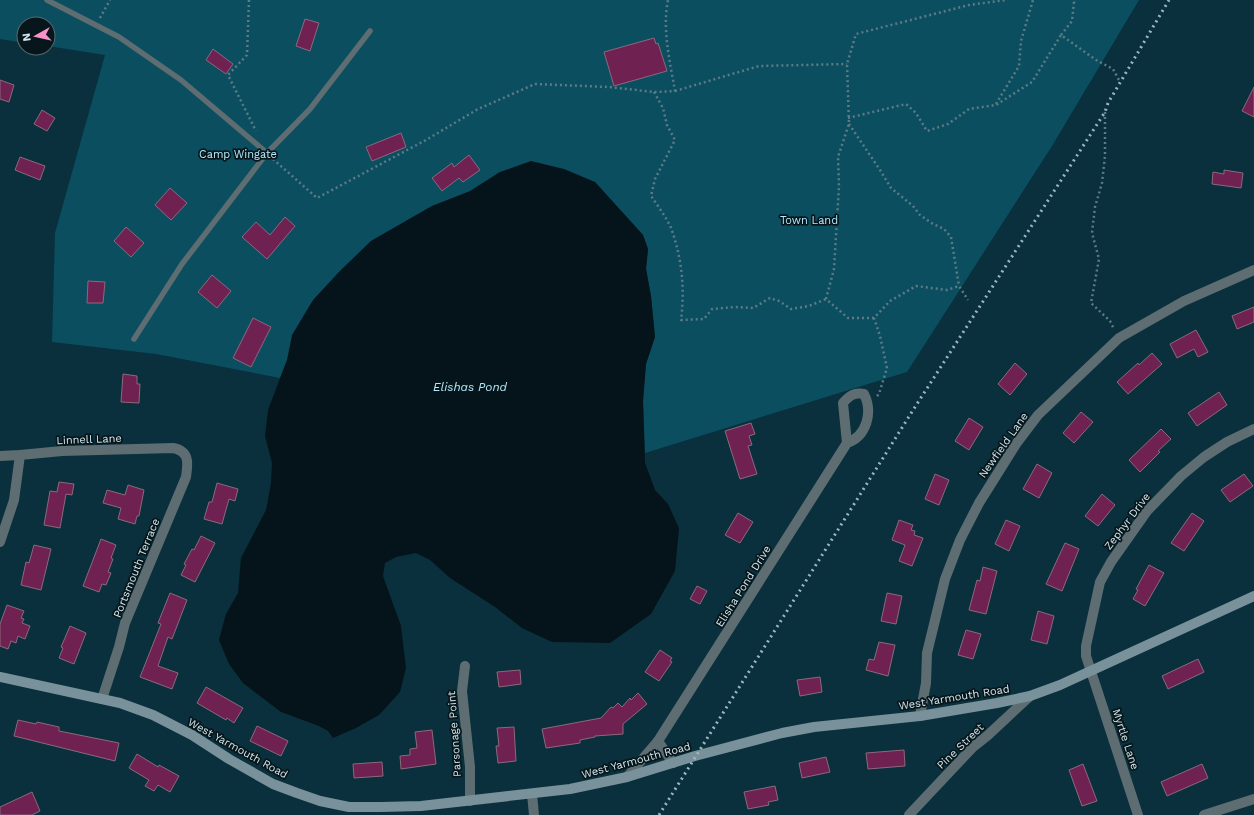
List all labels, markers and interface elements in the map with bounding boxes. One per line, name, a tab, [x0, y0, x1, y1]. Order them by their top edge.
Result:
north arrow	[16, 16, 56, 56]
text: N	[20, 32, 34, 42]
park label: Camp Wingate	[199, 148, 277, 161]
park label: Town Land	[780, 214, 838, 227]
water label: Elishas Pond	[433, 380, 508, 394]
street label: Newfield Lane	[976, 410, 1031, 481]
street label: Linnell Lane	[56, 432, 122, 447]
street label: Zephyr Drive	[1102, 490, 1153, 552]
street label: Portsmouth Terrace	[111, 517, 162, 620]
street label: Elisha Pond Drive	[713, 543, 774, 629]
street label: West Yarmouth Road	[898, 682, 1010, 713]
street label: Parsonage Point	[445, 690, 464, 777]
street label: Myrtle Lane	[1110, 707, 1141, 771]
street label: West Yarmouth Road	[186, 716, 290, 781]
street label: Pine Street	[934, 721, 987, 772]
street label: West Yarmouth Road	[580, 740, 692, 781]

